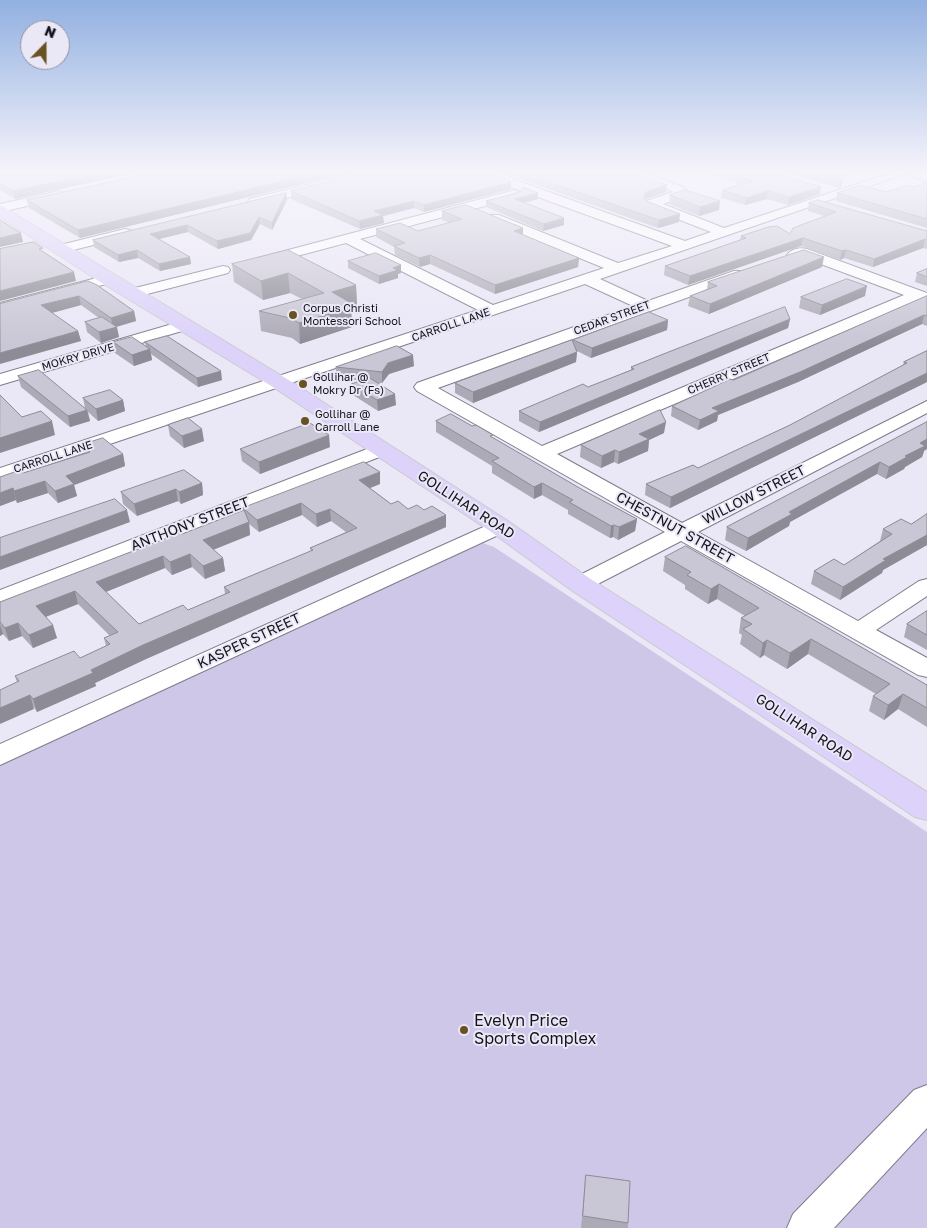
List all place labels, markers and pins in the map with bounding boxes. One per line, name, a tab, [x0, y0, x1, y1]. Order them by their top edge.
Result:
place label: Corpus Christi Montessori School	[303, 302, 401, 328]
marker: Corpus Christi Montessori School	[287, 309, 299, 321]
place label: Gollihar @ Mokry Dr (Fs)	[313, 371, 384, 397]
marker: Gollihar @ Mokry Dr (Fs)	[297, 378, 309, 390]
place label: Gollihar @ Carroll Lane	[315, 408, 379, 434]
marker: Gollihar @ Carroll Lane	[299, 415, 311, 427]
place label: Evelyn Price Sports Complex	[474, 1011, 596, 1049]
marker: Evelyn Price Sports Complex	[458, 1024, 470, 1036]

